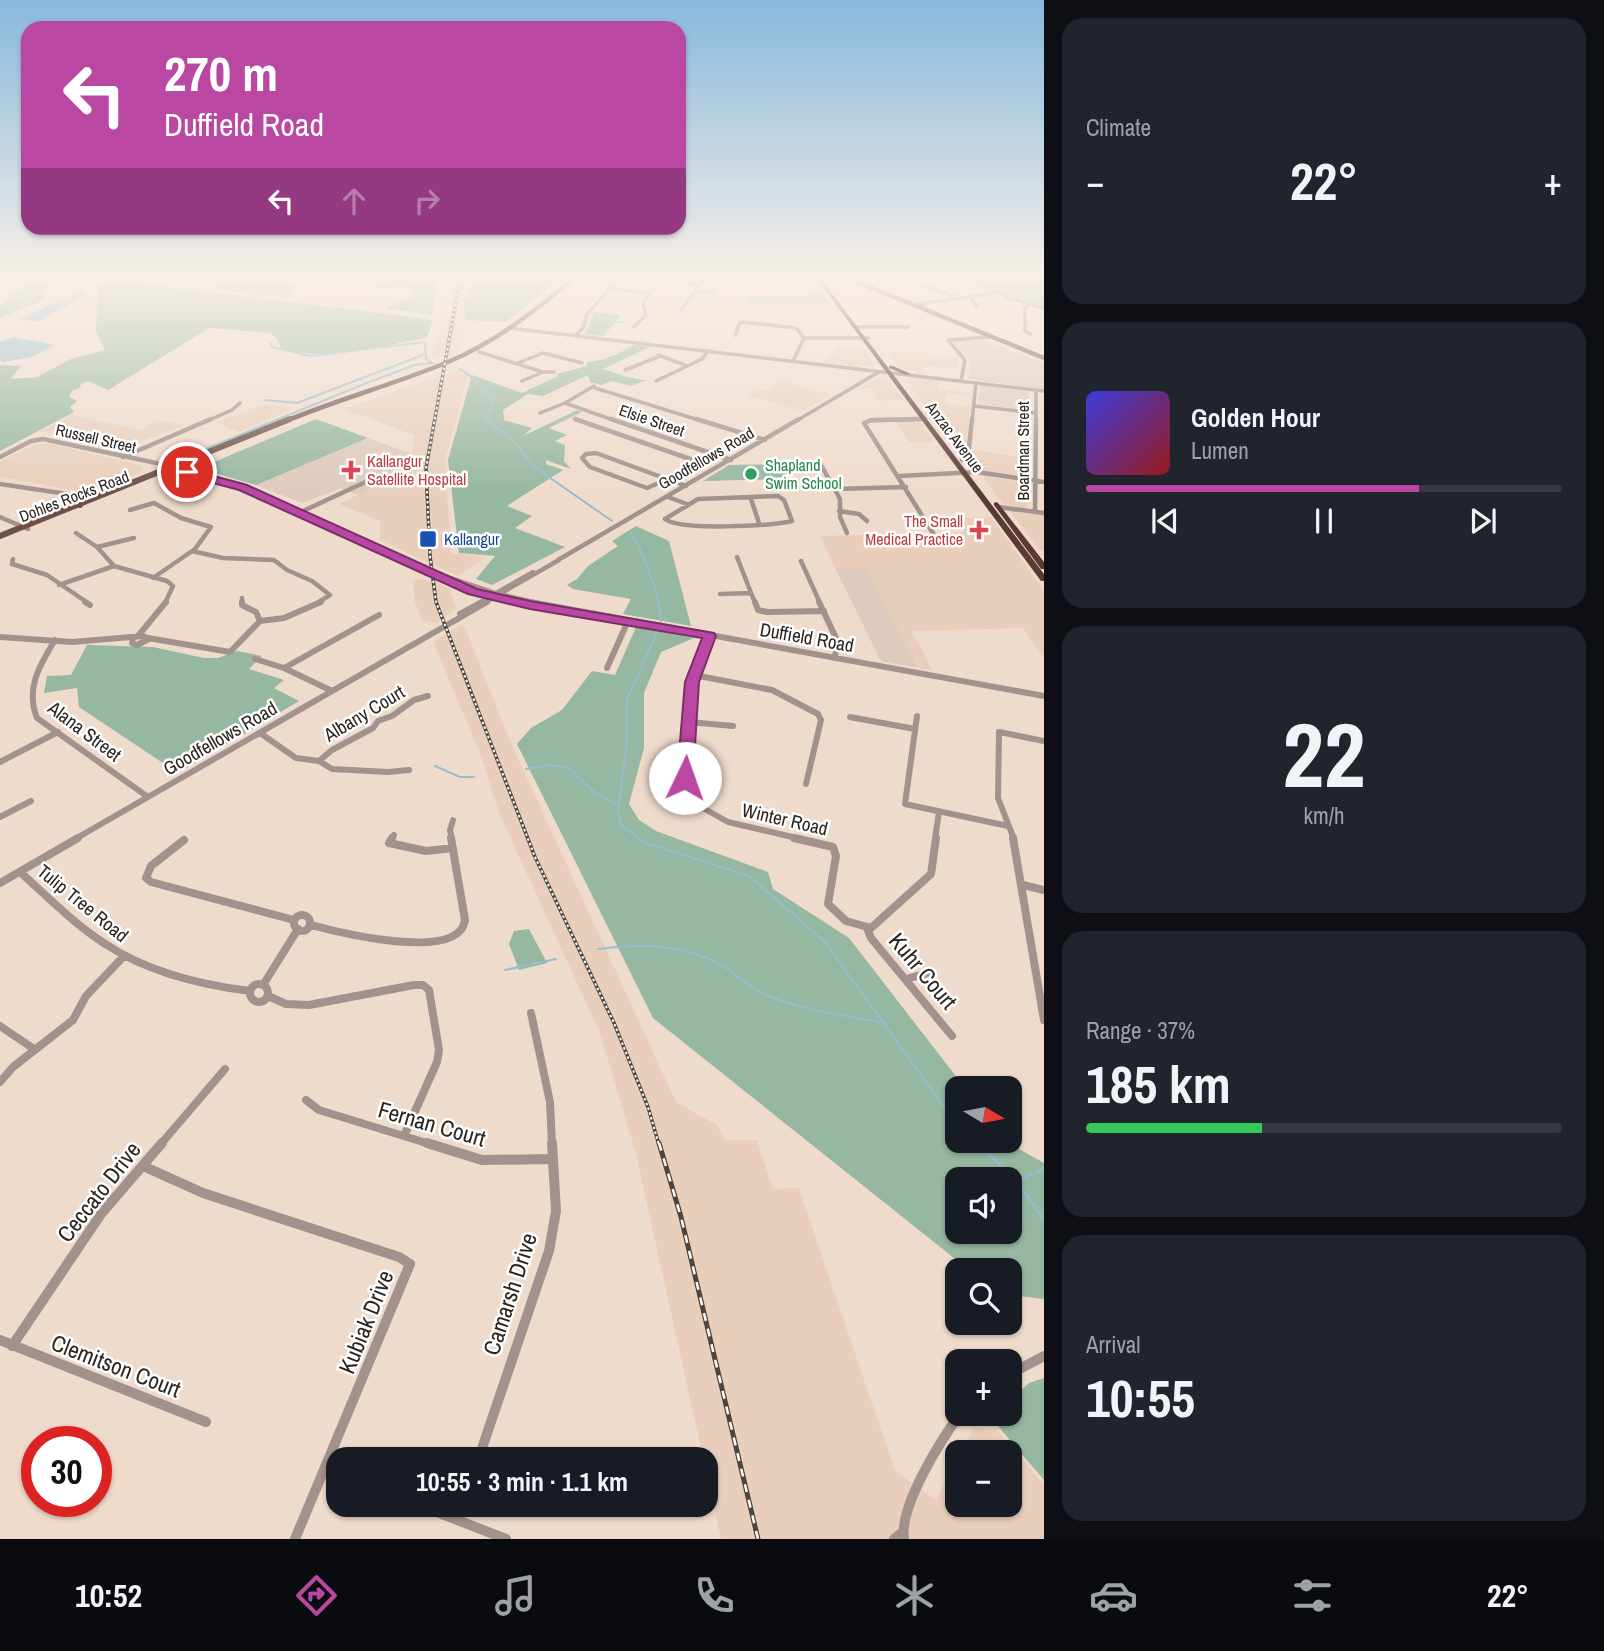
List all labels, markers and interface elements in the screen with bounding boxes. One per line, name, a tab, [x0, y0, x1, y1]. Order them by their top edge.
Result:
text: 270 m	[164, 40, 278, 106]
icon: left	[49, 49, 140, 140]
text: Duffield Road	[164, 103, 324, 146]
text: Climate	[1086, 112, 1151, 143]
text: 22°	[1290, 146, 1358, 216]
text: −	[1086, 156, 1104, 207]
text: +	[1544, 156, 1562, 207]
icon: left	[262, 182, 300, 220]
icon: ahead	[335, 182, 373, 220]
icon: right	[408, 182, 446, 220]
street label: Anzac Avenue	[920, 396, 989, 477]
street label: Elsie Street	[616, 399, 688, 442]
text: Golden Hour	[1191, 400, 1320, 435]
street label: Boardman Street	[1012, 401, 1034, 501]
street label: Russell Street	[54, 418, 139, 458]
street label: Goodfellows Road	[654, 422, 758, 494]
text: Lumen	[1191, 435, 1249, 466]
pin	[157, 442, 217, 502]
place label: Kallangur Satellite Hospital	[367, 450, 466, 490]
icon: arrive	[168, 453, 206, 491]
place label: Shapland Swim School	[765, 454, 842, 494]
marker: Kallangur Satellite Hospital	[341, 460, 361, 480]
street label: Dohles Rocks Road	[16, 465, 132, 527]
marker: Shapland Swim School	[743, 466, 759, 482]
icon: previous	[1146, 502, 1184, 540]
icon: pause	[1305, 502, 1343, 540]
icon: next	[1464, 502, 1502, 540]
place label: The Small Medical Practice	[865, 510, 963, 550]
marker: The Small Medical Practice	[969, 520, 989, 540]
place label: Kallangur	[444, 528, 500, 550]
marker: Kallangur	[418, 529, 438, 549]
street label: Duffield Road	[758, 616, 856, 658]
street label: Albany Court	[318, 678, 410, 748]
text: 22	[1283, 693, 1366, 815]
street label: Alana Street	[42, 694, 128, 768]
street label: Goodfellows Road	[158, 695, 282, 781]
position arrow	[648, 741, 722, 815]
street label: Winter Road	[739, 796, 831, 842]
text: km/h	[1304, 800, 1344, 831]
street label: Tulip Tree Road	[32, 858, 134, 948]
street label: Kuhr Court	[882, 926, 965, 1016]
text: Range · 37%	[1086, 1015, 1195, 1046]
text: 185 km	[1086, 1049, 1231, 1119]
north arrow	[945, 1076, 1022, 1153]
map controls	[945, 1076, 1022, 1517]
street label: Fernan Court	[375, 1093, 489, 1154]
street label: Ceccato Drive	[50, 1135, 148, 1248]
button: sound	[945, 1167, 1022, 1244]
street label: Camarsh Drive	[475, 1229, 544, 1359]
button: search	[945, 1258, 1022, 1335]
street label: Kubiak Drive	[331, 1265, 400, 1378]
street label: Clemitson Court	[47, 1327, 185, 1404]
text: Arrival	[1086, 1329, 1141, 1360]
button: +	[945, 1349, 1022, 1426]
text: 10:55	[1086, 1363, 1195, 1433]
speed limit sign: 30	[21, 1426, 112, 1517]
button: −	[945, 1440, 1022, 1517]
text: 10:55 · 3 min · 1.1 km	[416, 1464, 628, 1499]
icon: directions	[292, 1571, 341, 1620]
icon: music	[491, 1571, 540, 1620]
icon: phone	[690, 1571, 739, 1620]
icon: climate	[890, 1571, 939, 1620]
icon: car	[1089, 1571, 1138, 1620]
icon: filters	[1288, 1571, 1337, 1620]
text: 10:52	[75, 1574, 142, 1617]
text: 22°	[1487, 1574, 1529, 1617]

